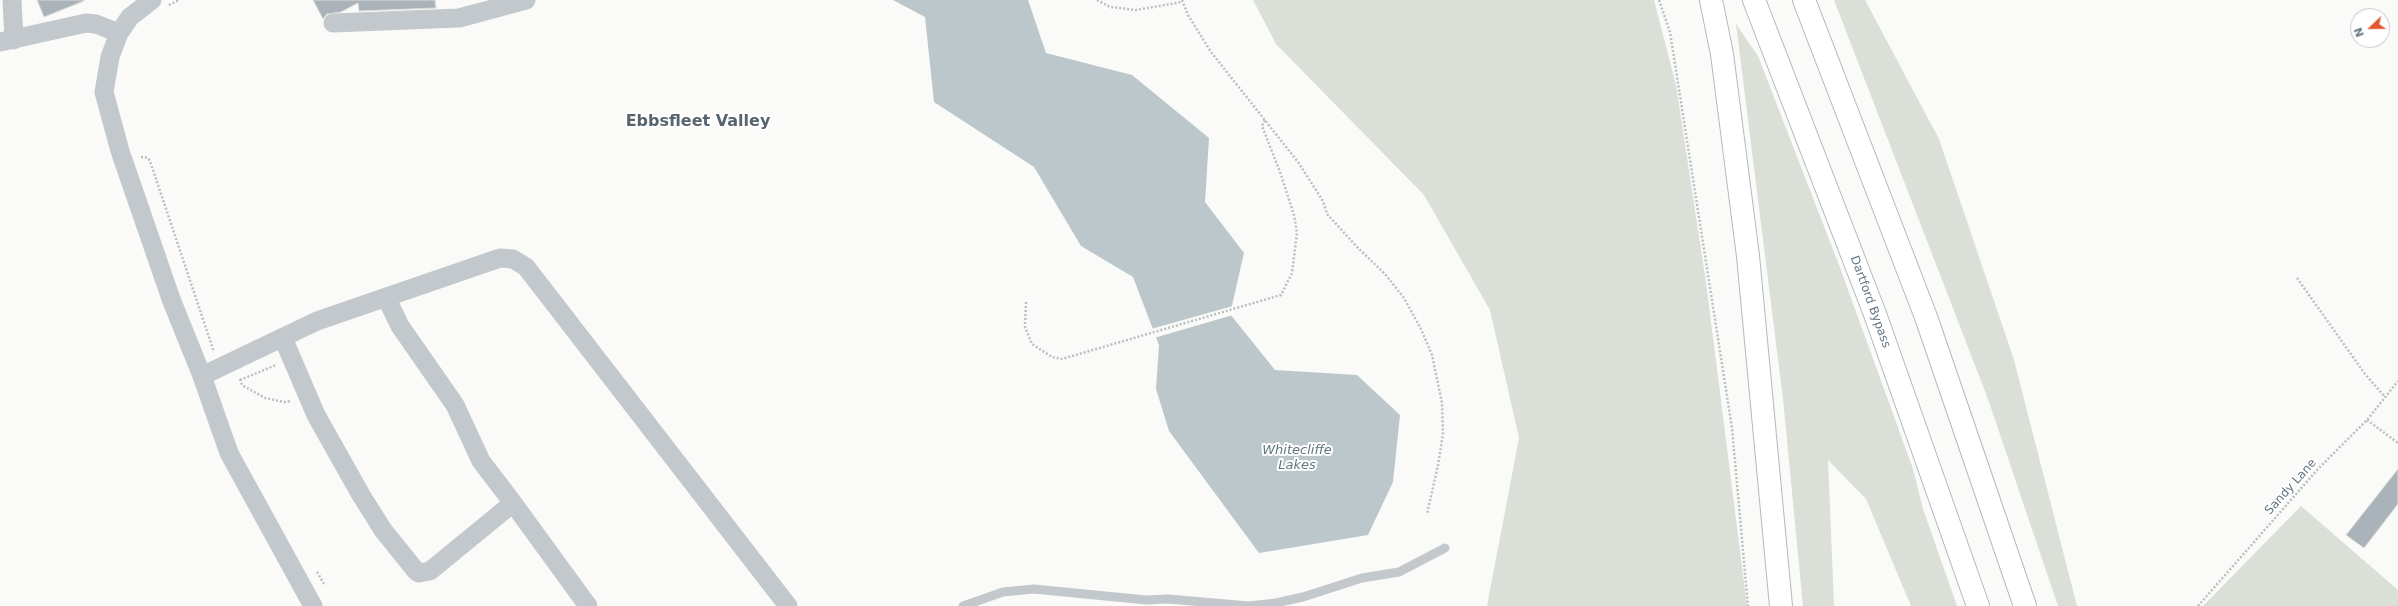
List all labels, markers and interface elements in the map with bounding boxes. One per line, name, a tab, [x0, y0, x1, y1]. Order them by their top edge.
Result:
north arrow	[2350, 8, 2390, 48]
text: N	[2352, 26, 2367, 39]
district label: Ebbsfleet Valley	[626, 112, 770, 132]
street label: Dartford Bypass	[1847, 254, 1893, 350]
water label: Whitecliffe Lakes	[1262, 443, 1332, 474]
street label: Sandy Lane	[2262, 456, 2320, 518]

